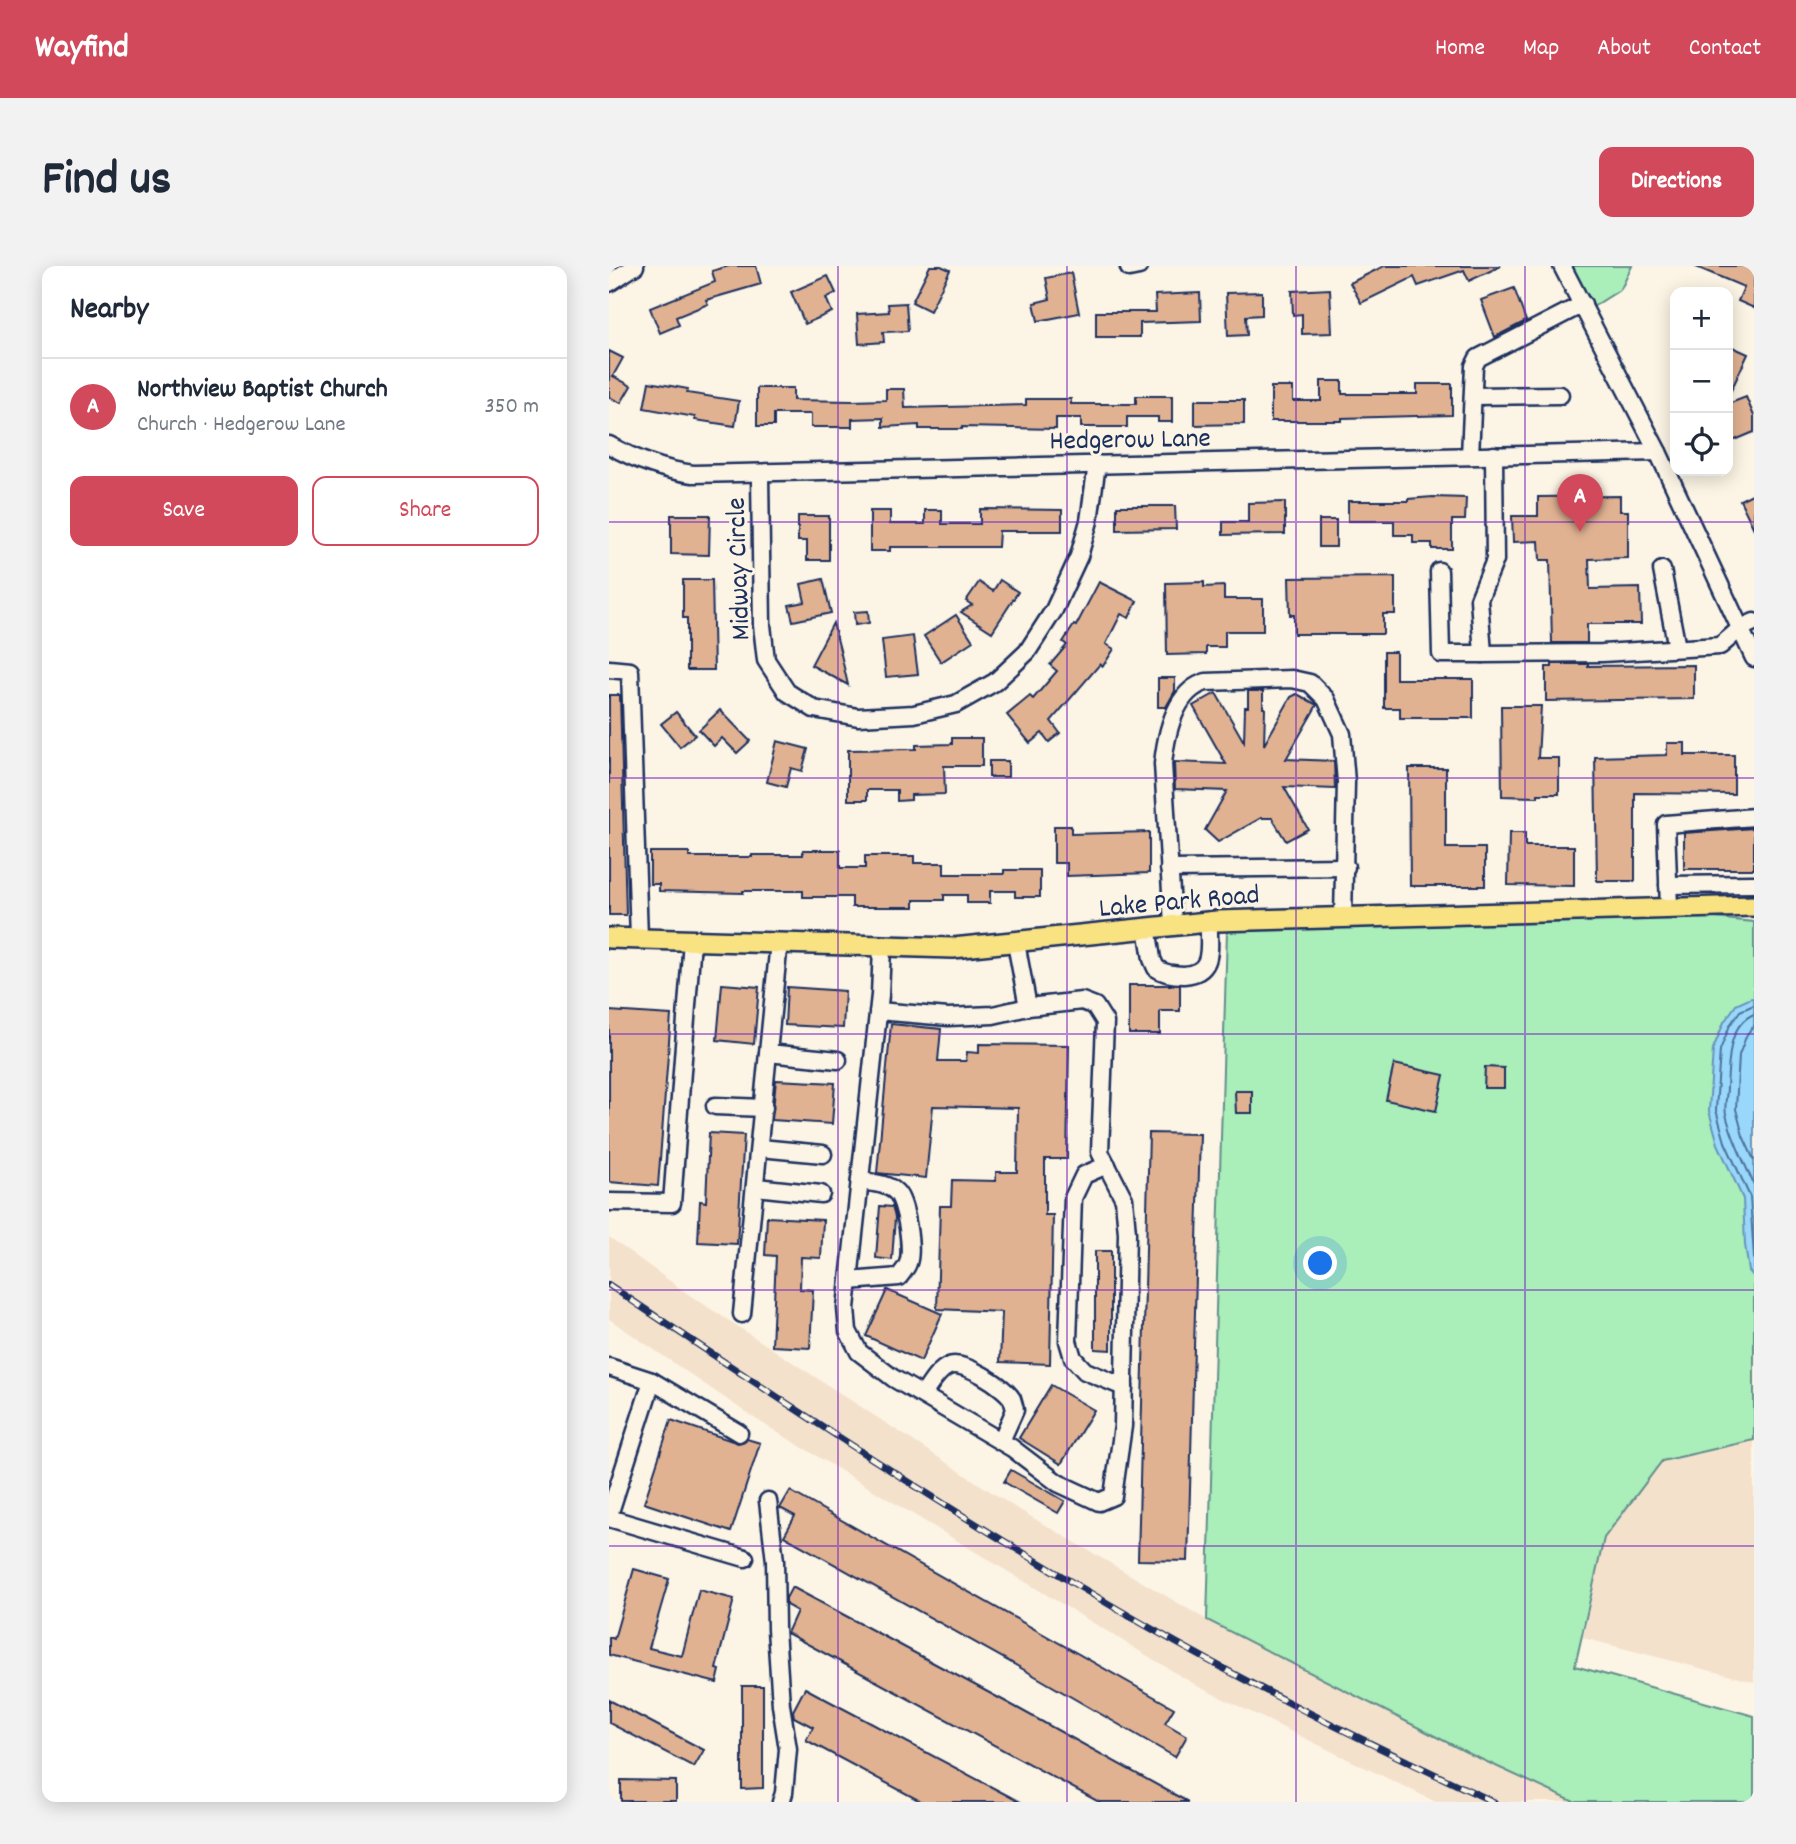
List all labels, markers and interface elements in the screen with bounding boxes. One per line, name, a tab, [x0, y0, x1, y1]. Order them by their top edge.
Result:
text: Wayfind	[35, 26, 129, 73]
text: Home	[1435, 32, 1485, 66]
text: Map	[1523, 32, 1559, 66]
text: About	[1597, 32, 1651, 66]
text: Contact	[1689, 32, 1761, 66]
text: Find us	[42, 147, 171, 217]
button: Directions	[1599, 147, 1754, 217]
map controls	[1670, 287, 1733, 476]
button: +	[1670, 287, 1733, 350]
text: Nearby	[70, 290, 148, 333]
button: −	[1670, 350, 1733, 413]
text: Northview Baptist Church	[137, 372, 388, 409]
text: A	[87, 391, 99, 424]
text: 350 m	[485, 391, 539, 424]
text: Church · Hedgerow Lane	[137, 409, 346, 442]
button: locate	[1670, 413, 1733, 476]
street label: Hedgerow Lane	[1049, 421, 1211, 463]
pin: A	[1557, 474, 1603, 532]
button: Save	[70, 476, 298, 546]
button: Share	[312, 476, 539, 546]
street label: Midway Circle	[719, 497, 763, 641]
street label: Lake Park Road	[1097, 877, 1262, 931]
your location	[1303, 1246, 1337, 1280]

